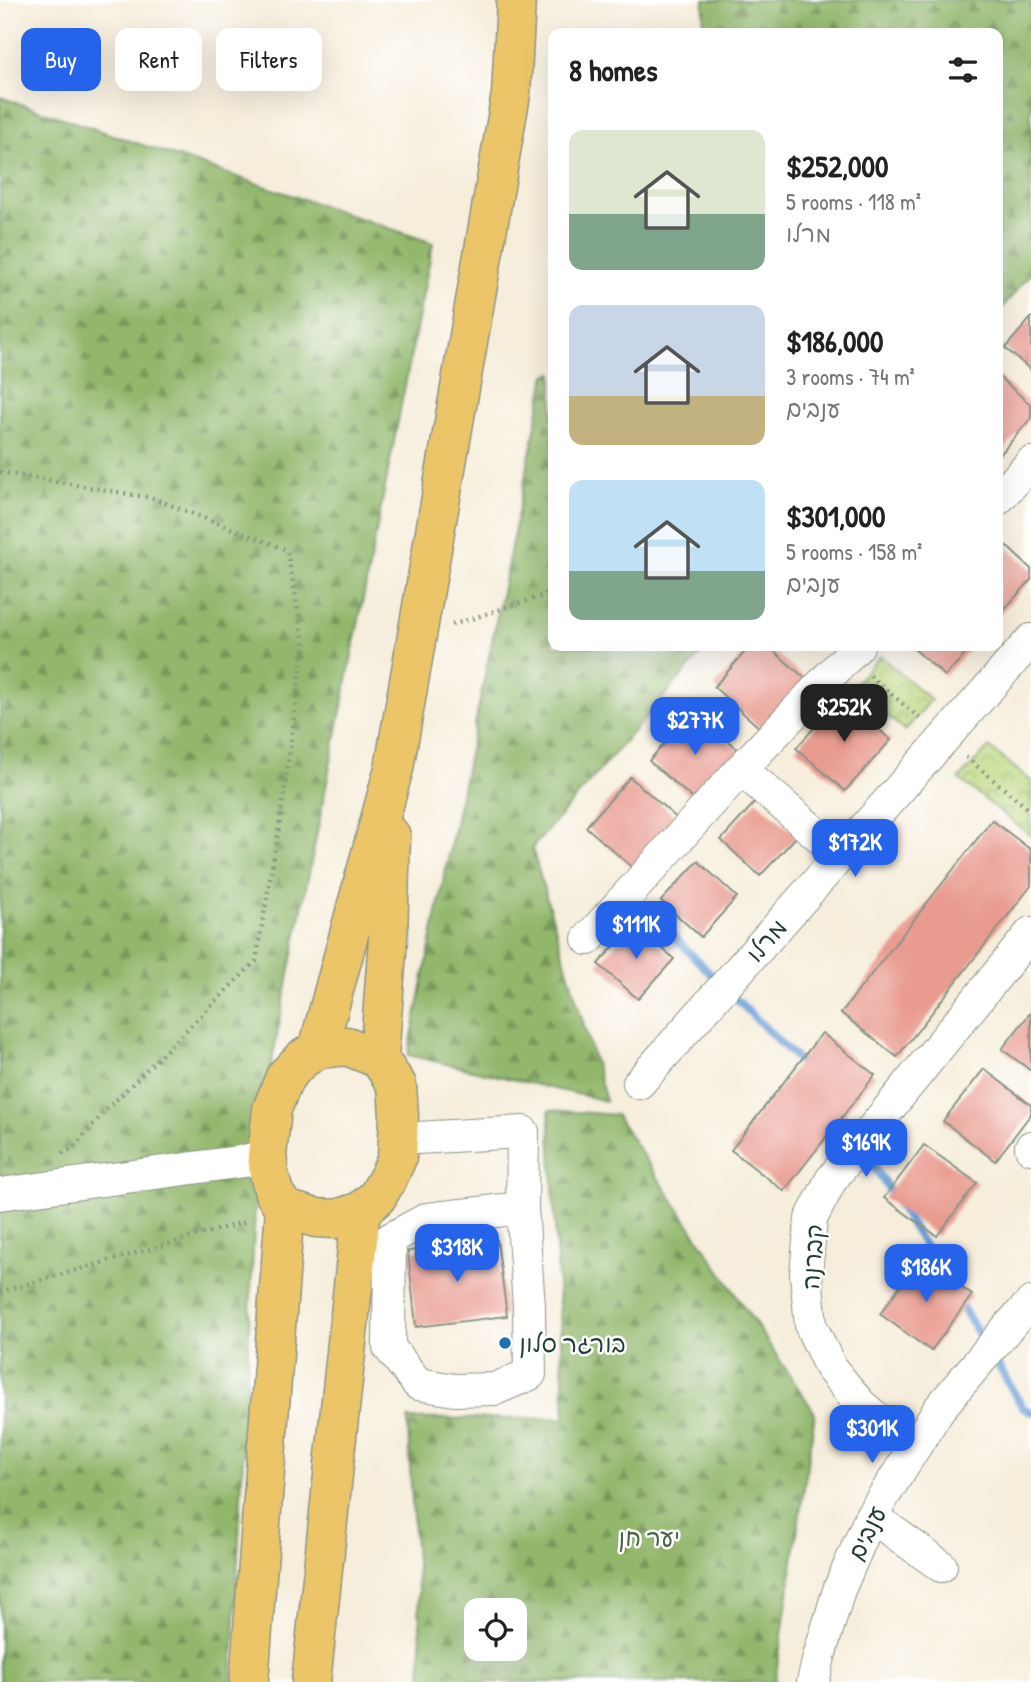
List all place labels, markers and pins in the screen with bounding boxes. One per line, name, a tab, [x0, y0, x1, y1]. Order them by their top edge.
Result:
pin: $252K	[795, 684, 893, 744]
pin: $277K	[646, 698, 744, 757]
pin: $172K	[806, 820, 904, 879]
pin: $111K	[587, 902, 685, 961]
pin: $169K	[817, 1120, 915, 1179]
pin: $318K	[408, 1224, 506, 1284]
pin: $186K	[877, 1244, 975, 1304]
place label: בורגר סלון	[519, 1327, 626, 1359]
marker: בורגר סלון	[497, 1335, 513, 1351]
pin: $301K	[823, 1406, 921, 1465]

